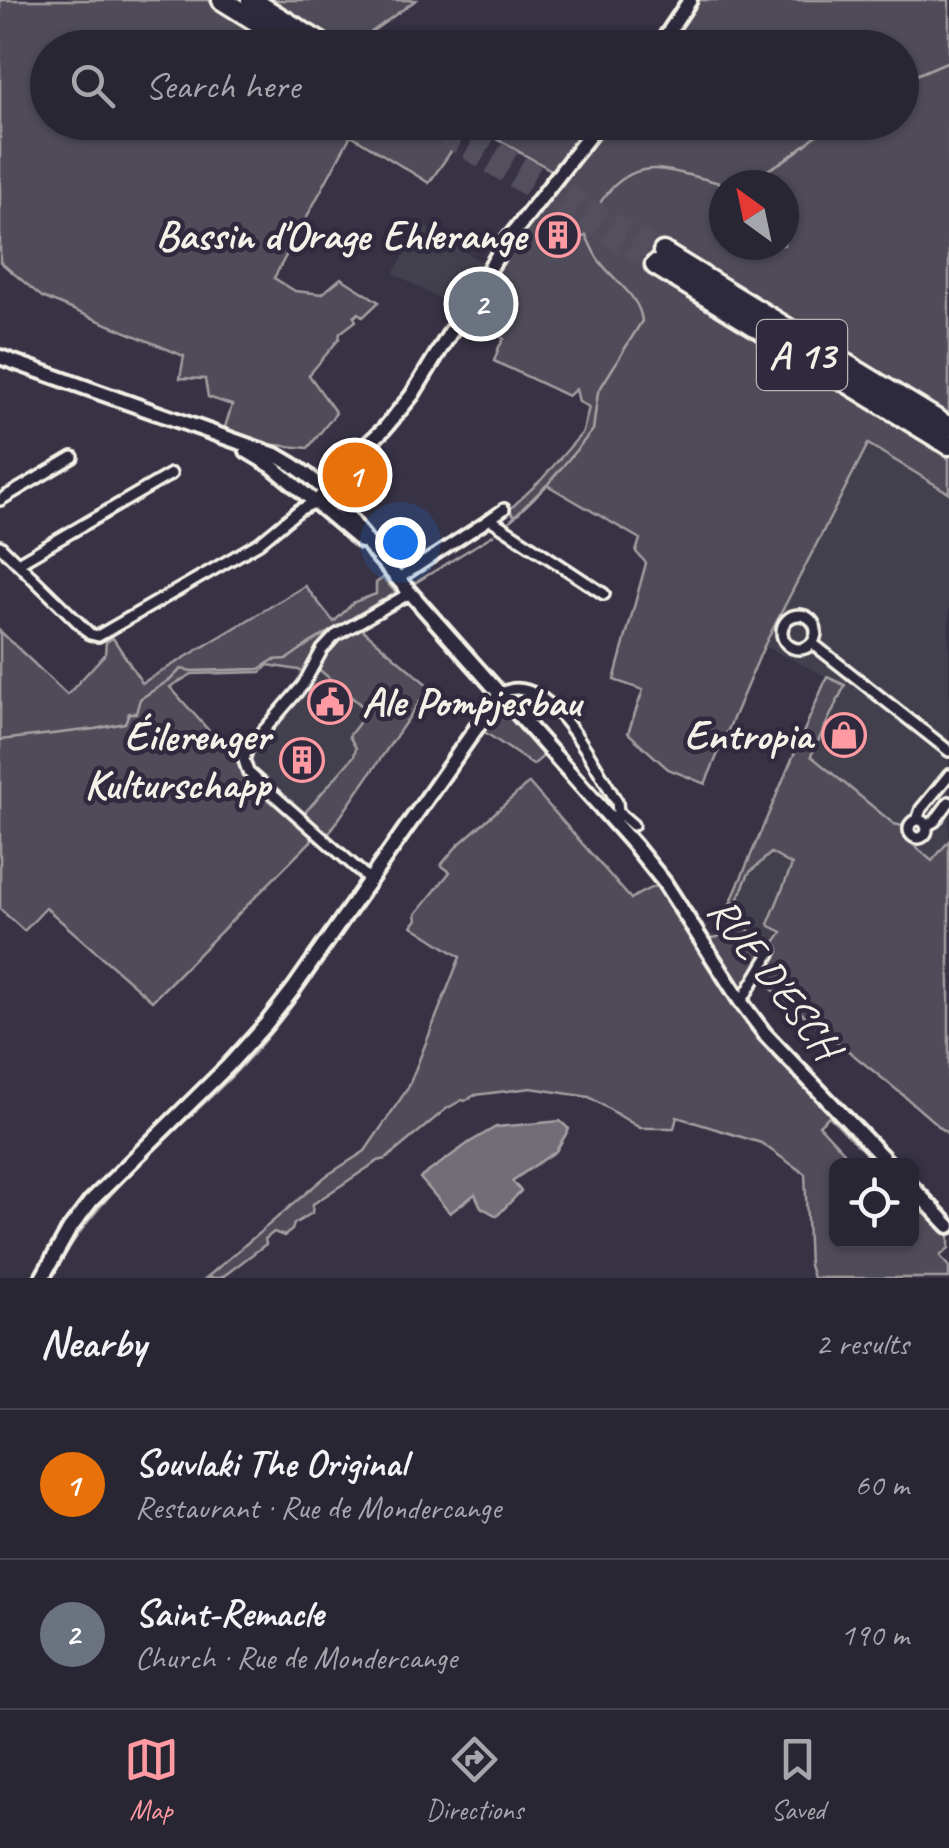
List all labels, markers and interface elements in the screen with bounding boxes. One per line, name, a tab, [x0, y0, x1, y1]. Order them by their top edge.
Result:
search box	[30, 30, 919, 140]
icon: search	[65, 58, 120, 113]
text: Search here	[145, 62, 300, 109]
north arrow	[709, 170, 799, 260]
place label: Bassin d'Orage Ehlerange	[156, 209, 529, 262]
building icon: Bassin d'Orage Ehlerange	[535, 212, 581, 258]
pin: 2	[448, 266, 514, 342]
road number: A 13	[757, 320, 847, 390]
pin: 1	[322, 438, 388, 512]
your location	[375, 517, 426, 568]
place label: Ale Pompjesbau	[362, 676, 584, 729]
public building icon: Ale Pompjesbau	[307, 679, 353, 725]
place label: Entropia	[684, 709, 815, 762]
place label: Éilerenger Kulturschapp	[85, 710, 274, 811]
shop icon: Entropia	[821, 712, 867, 758]
building icon: Éilerenger Kulturschapp	[279, 737, 325, 783]
street label: RUE D'ESCH	[696, 886, 856, 1075]
map controls	[829, 1158, 919, 1248]
button: locate	[829, 1158, 919, 1248]
text: Nearby	[40, 1317, 146, 1370]
text: 2 results	[815, 1323, 909, 1364]
text: Souvlaki The Original	[135, 1440, 407, 1487]
text: 1	[65, 1464, 80, 1505]
text: 60 m	[855, 1464, 909, 1505]
text: Restaurant · Rue de Mondercange	[135, 1487, 501, 1528]
text: Saint-Remacle	[135, 1590, 324, 1637]
text: 2	[65, 1614, 80, 1655]
text: 190 m	[840, 1614, 909, 1655]
text: Church · Rue de Mondercange	[135, 1637, 457, 1678]
tab: Map	[124, 1732, 179, 1827]
tab: Directions	[426, 1732, 523, 1827]
tab: Saved	[770, 1732, 825, 1827]

